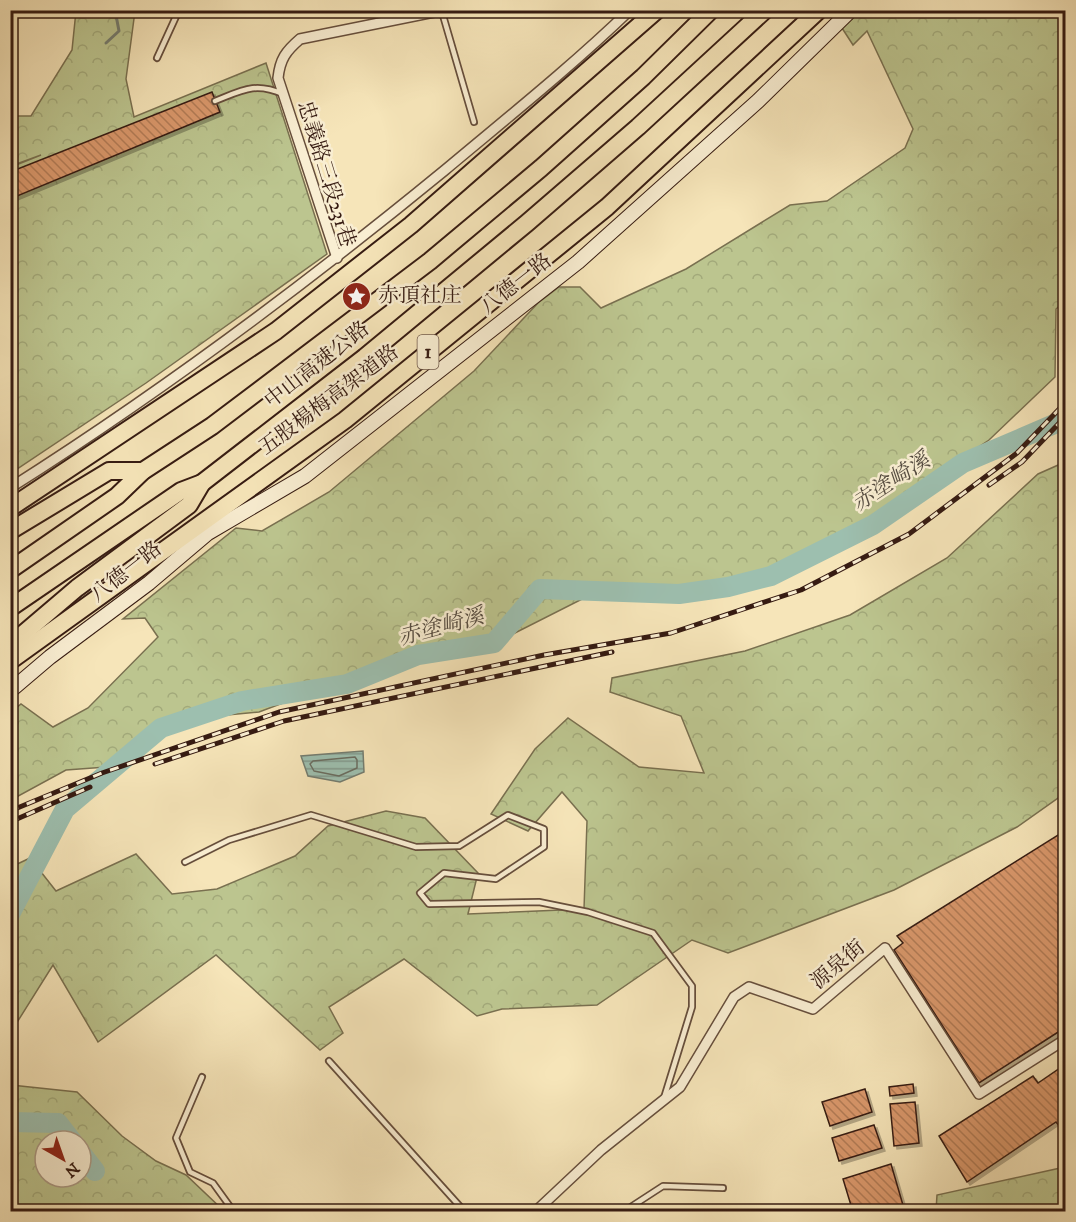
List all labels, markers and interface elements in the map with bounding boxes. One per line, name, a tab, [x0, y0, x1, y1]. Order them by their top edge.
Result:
street label: 忠義路三段231巷	[291, 98, 361, 250]
street label: 八德一路	[475, 248, 557, 320]
place icon: 赤頂社庄	[341, 280, 373, 312]
place label: 赤頂社庄	[378, 283, 462, 309]
street label: 中山高速公路	[259, 316, 375, 414]
road number: 1	[418, 335, 438, 369]
street label: 五股楊梅高架道路	[254, 339, 404, 461]
water label: 赤塗崎溪	[847, 446, 937, 517]
street label: 八德一路	[85, 536, 167, 608]
water label: 赤塗崎溪	[395, 602, 489, 651]
street label: 源泉街	[806, 935, 870, 995]
north arrow	[33, 1129, 93, 1189]
text: N	[61, 1158, 83, 1182]

